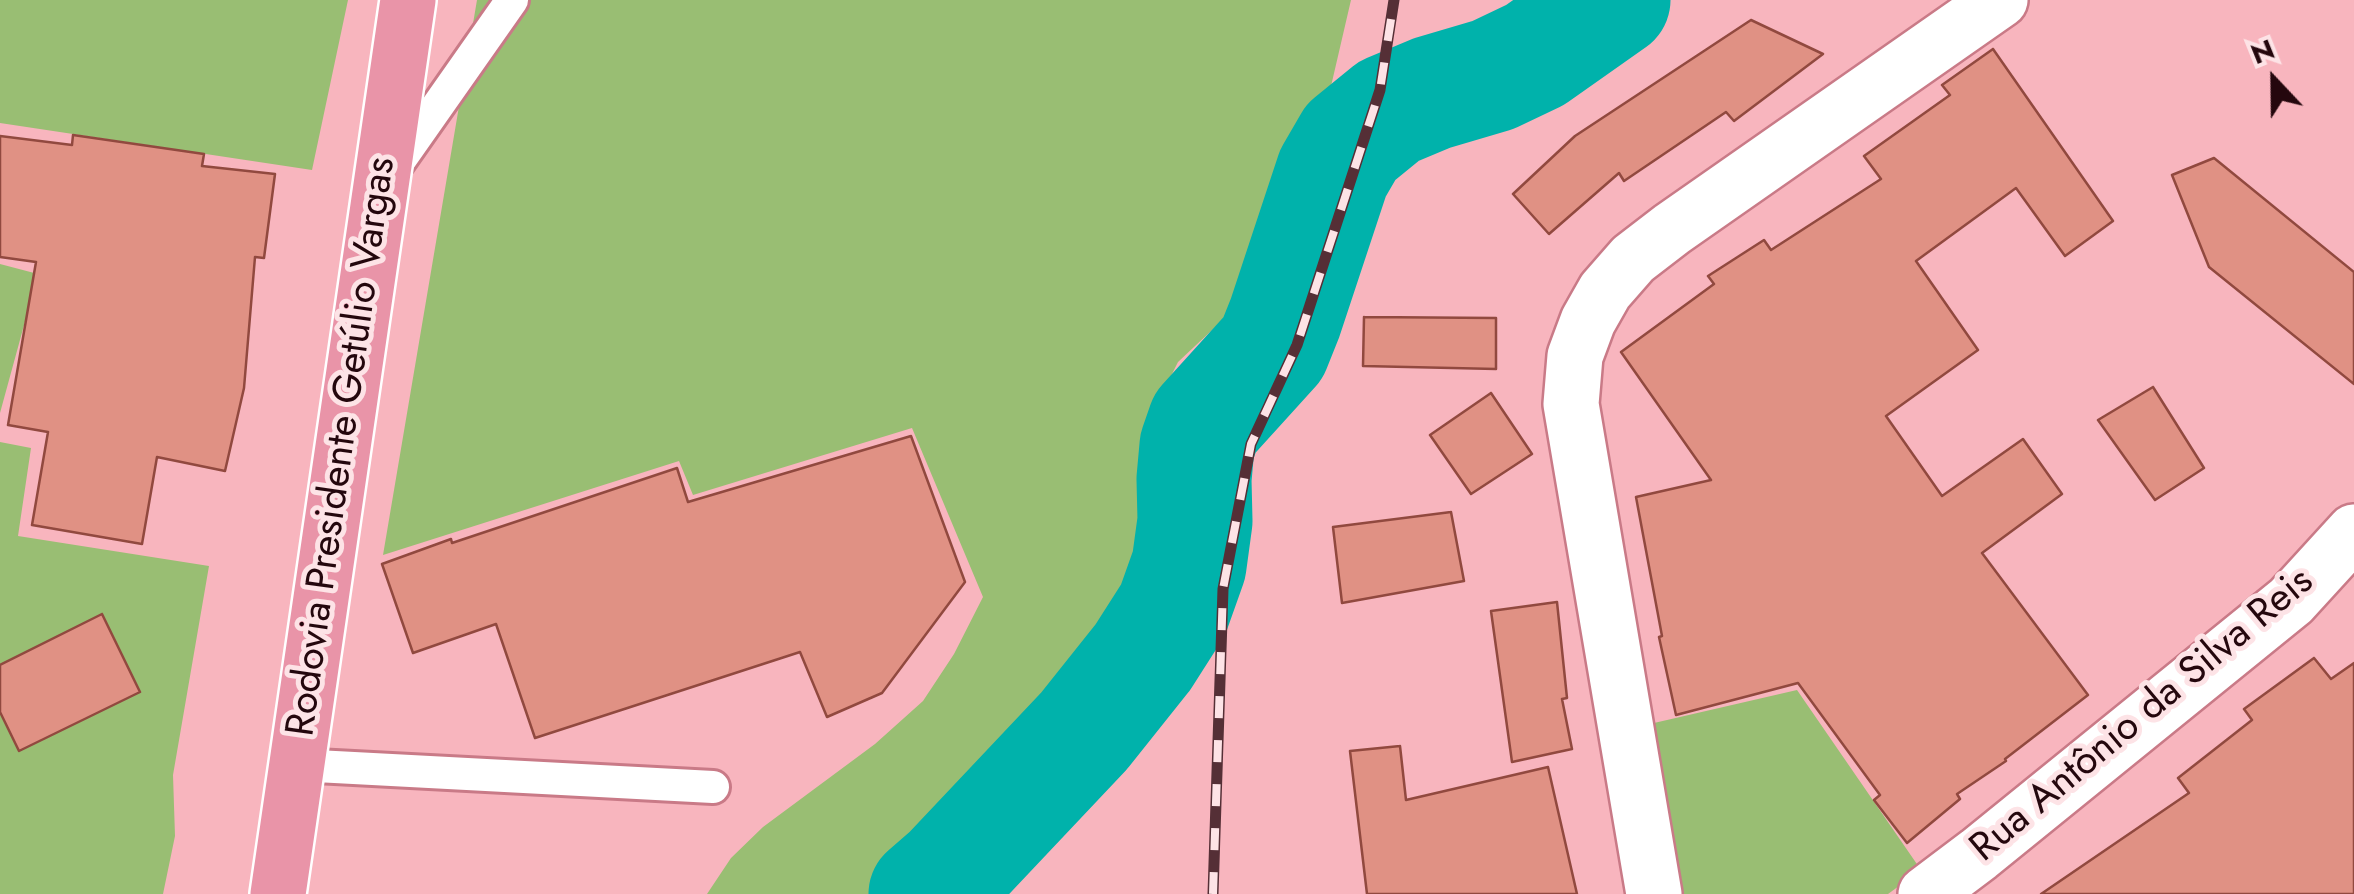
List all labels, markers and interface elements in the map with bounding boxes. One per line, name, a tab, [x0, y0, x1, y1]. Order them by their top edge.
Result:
text: N	[2245, 29, 2281, 75]
north arrow	[2224, 30, 2324, 130]
street label: Rodovia Presidente Getúlio Vargas	[279, 154, 407, 740]
street label: Rua Antônio da Silva Reis	[1962, 559, 2324, 873]

